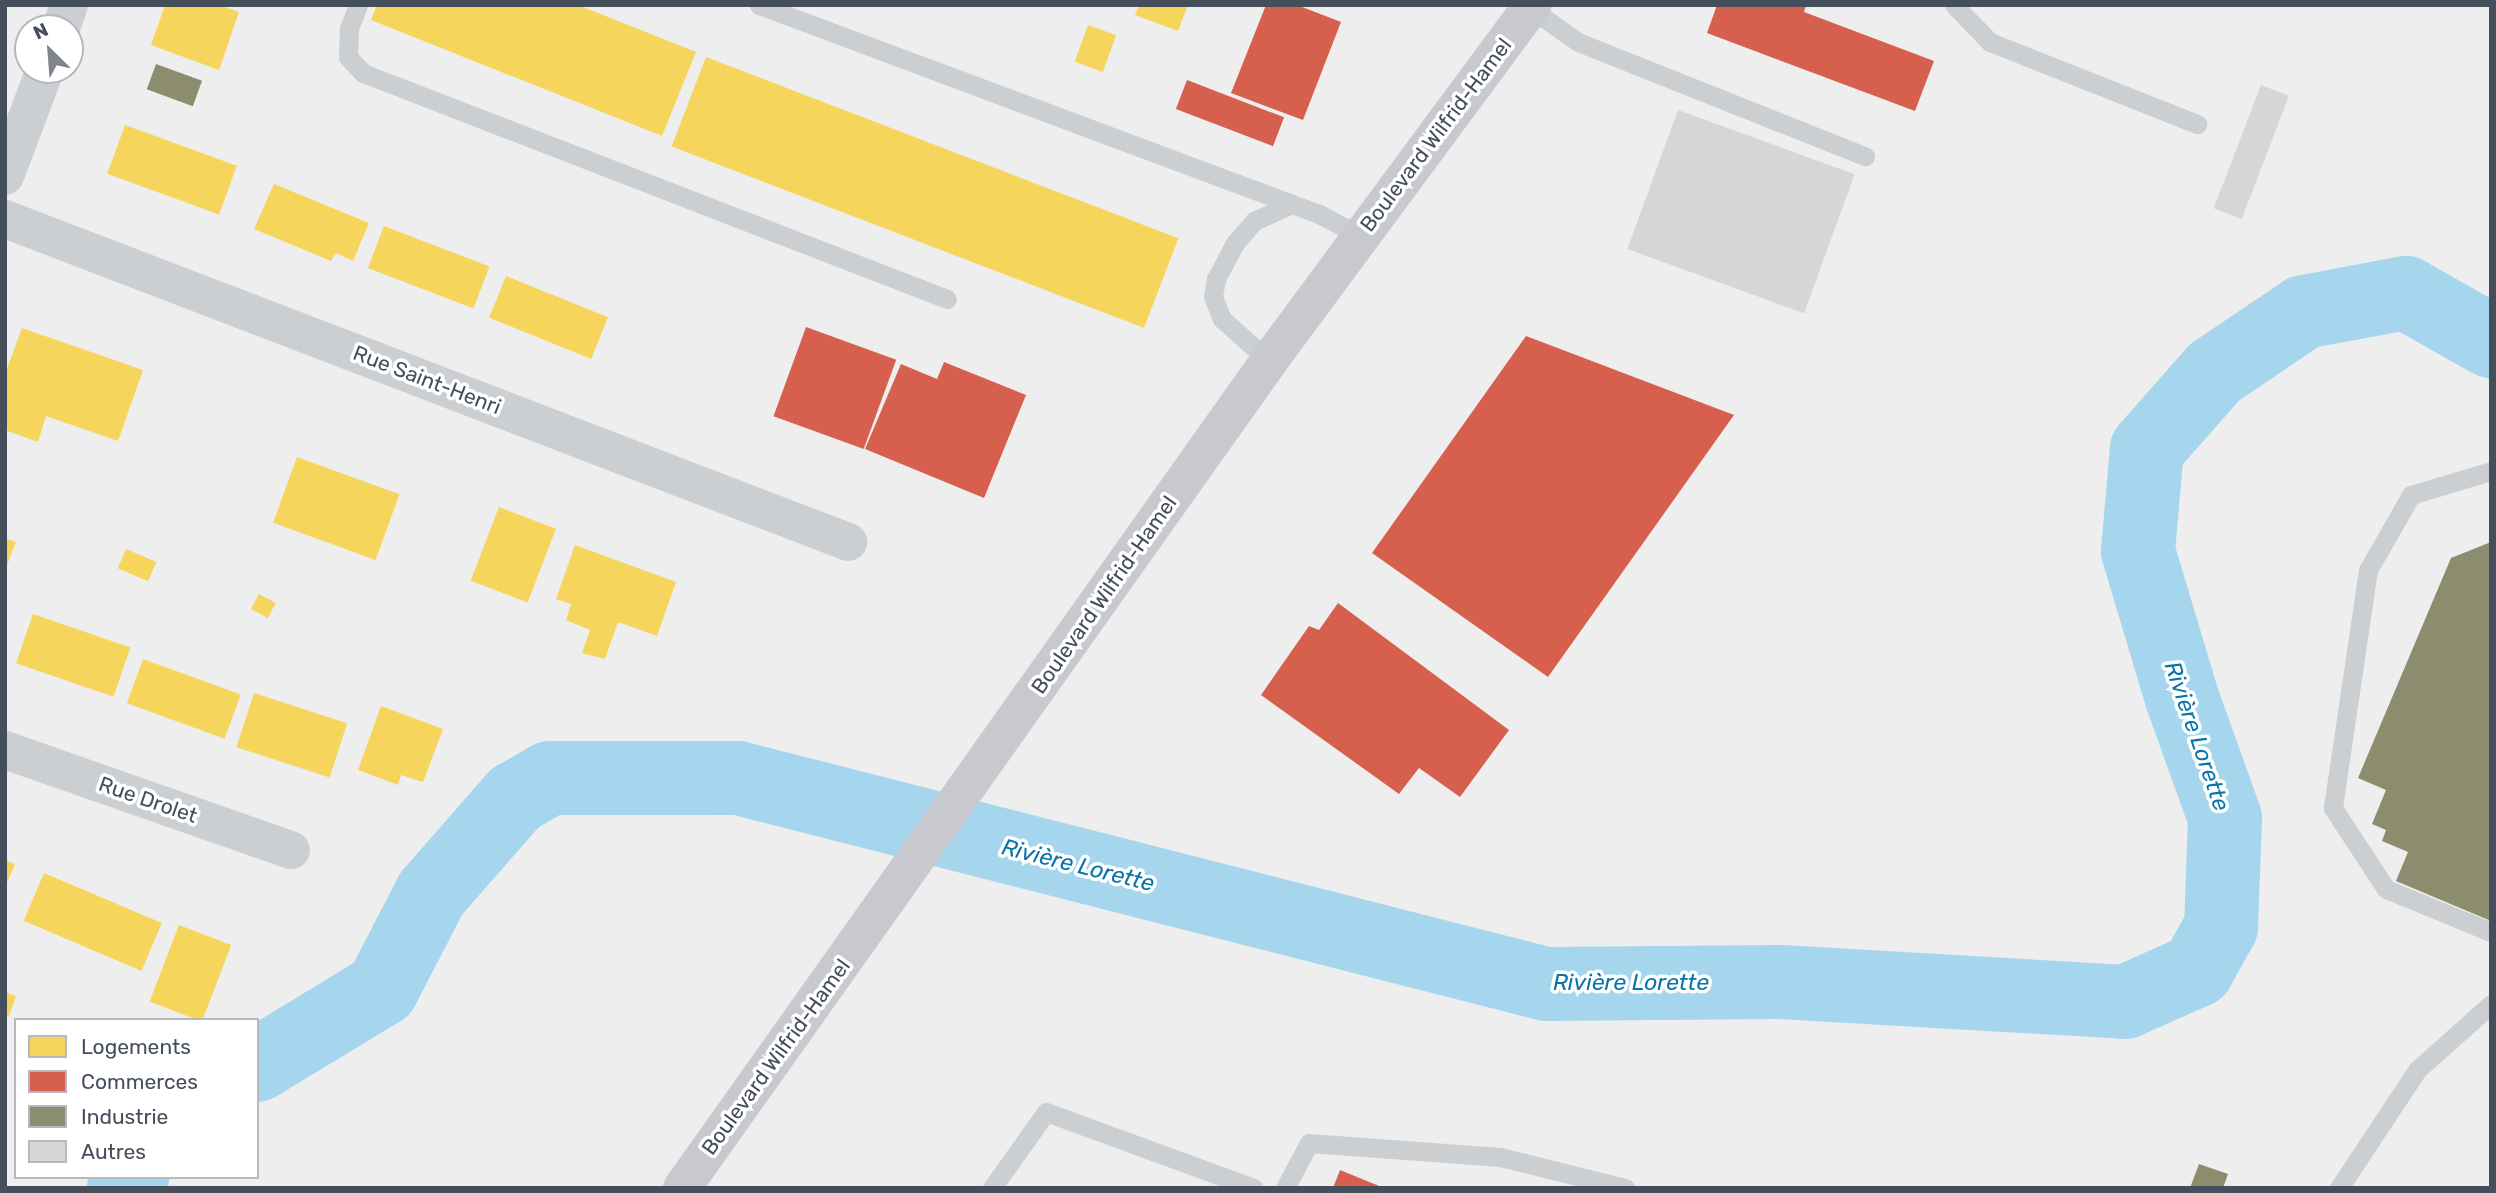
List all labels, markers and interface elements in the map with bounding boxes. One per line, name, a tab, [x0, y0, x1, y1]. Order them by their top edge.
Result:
north arrow	[14, 14, 84, 84]
text: N	[30, 18, 52, 45]
street label: Boulevard Wilfrid-Hamel	[1355, 33, 1517, 237]
street label: Rue Saint-Henri	[350, 340, 504, 420]
street label: Boulevard Wilfrid-Hamel	[1026, 491, 1182, 699]
water label: Rivière Lorette	[2158, 658, 2236, 814]
street label: Rue Drolet	[95, 771, 201, 829]
water label: Rivière Lorette	[999, 833, 1157, 897]
street label: Boulevard Wilfrid-Hamel	[696, 954, 856, 1160]
water label: Rivière Lorette	[1553, 968, 1709, 996]
legend	[14, 1018, 259, 1179]
text: Logements	[81, 1034, 191, 1059]
text: Commerces	[81, 1069, 198, 1094]
text: Industrie	[81, 1104, 168, 1129]
text: Autres	[81, 1139, 146, 1164]

